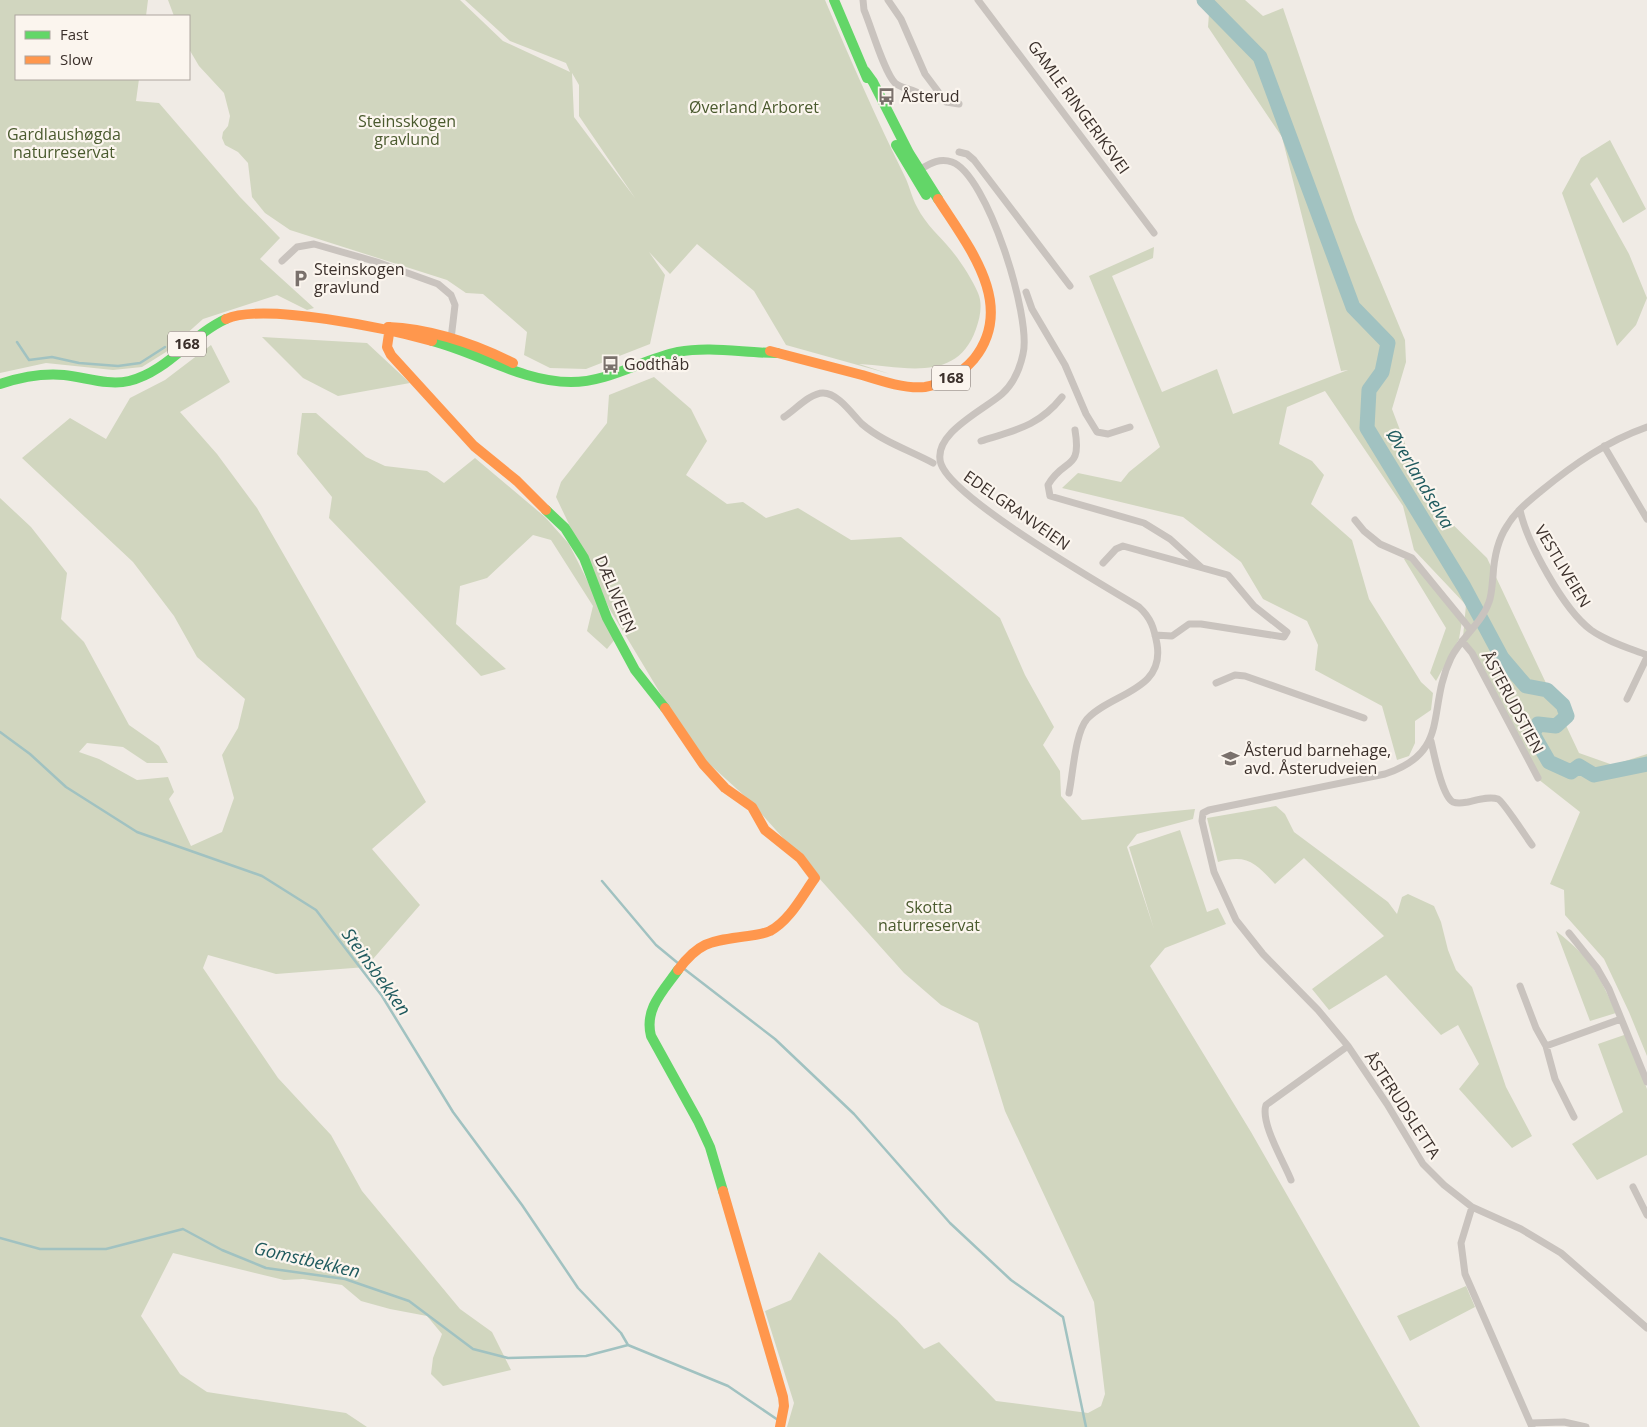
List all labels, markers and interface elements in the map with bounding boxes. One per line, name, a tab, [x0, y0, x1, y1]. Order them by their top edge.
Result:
legend	[15, 15, 190, 80]
text: Fast	[60, 24, 89, 44]
street label: GAMLE RINGERIKSVEI	[1023, 36, 1135, 178]
text: Slow	[60, 49, 93, 69]
place label: Åsterud	[901, 85, 960, 107]
bus stop icon: Åsterud	[877, 86, 897, 106]
park label: Øverland Arboret	[689, 96, 819, 118]
park label: Steinsskogen gravlund	[358, 110, 456, 150]
park label: Gardlaushøgda naturreservat	[7, 123, 121, 163]
place label: Steinskogen gravlund	[314, 258, 404, 298]
parking icon: Steinskogen gravlund	[290, 268, 310, 288]
road number: 168	[168, 332, 206, 356]
place label: Godthåb	[624, 353, 689, 375]
bus stop icon: Godthåb	[600, 354, 620, 374]
road number: 168	[932, 366, 970, 390]
water label: Øverlandselva	[1382, 424, 1460, 533]
street label: EDELGRANVEIEN	[959, 465, 1075, 555]
street label: VESTLIVEIEN	[1530, 521, 1596, 611]
street label: DÆLIVEIEN	[590, 552, 642, 636]
street label: ÅSTERUDSTIEN	[1477, 647, 1549, 757]
place label: Åsterud barnehage, avd. Åsterudveien	[1244, 739, 1391, 779]
school or university icon: Åsterud barnehage, avd. Åsterudveien	[1220, 749, 1240, 769]
park label: Skotta naturreservat	[878, 896, 980, 936]
water label: Steinsbekken	[337, 923, 417, 1020]
street label: ÅSTERUDSLETTA	[1360, 1047, 1446, 1164]
water label: Gomstbekken	[252, 1235, 363, 1283]

